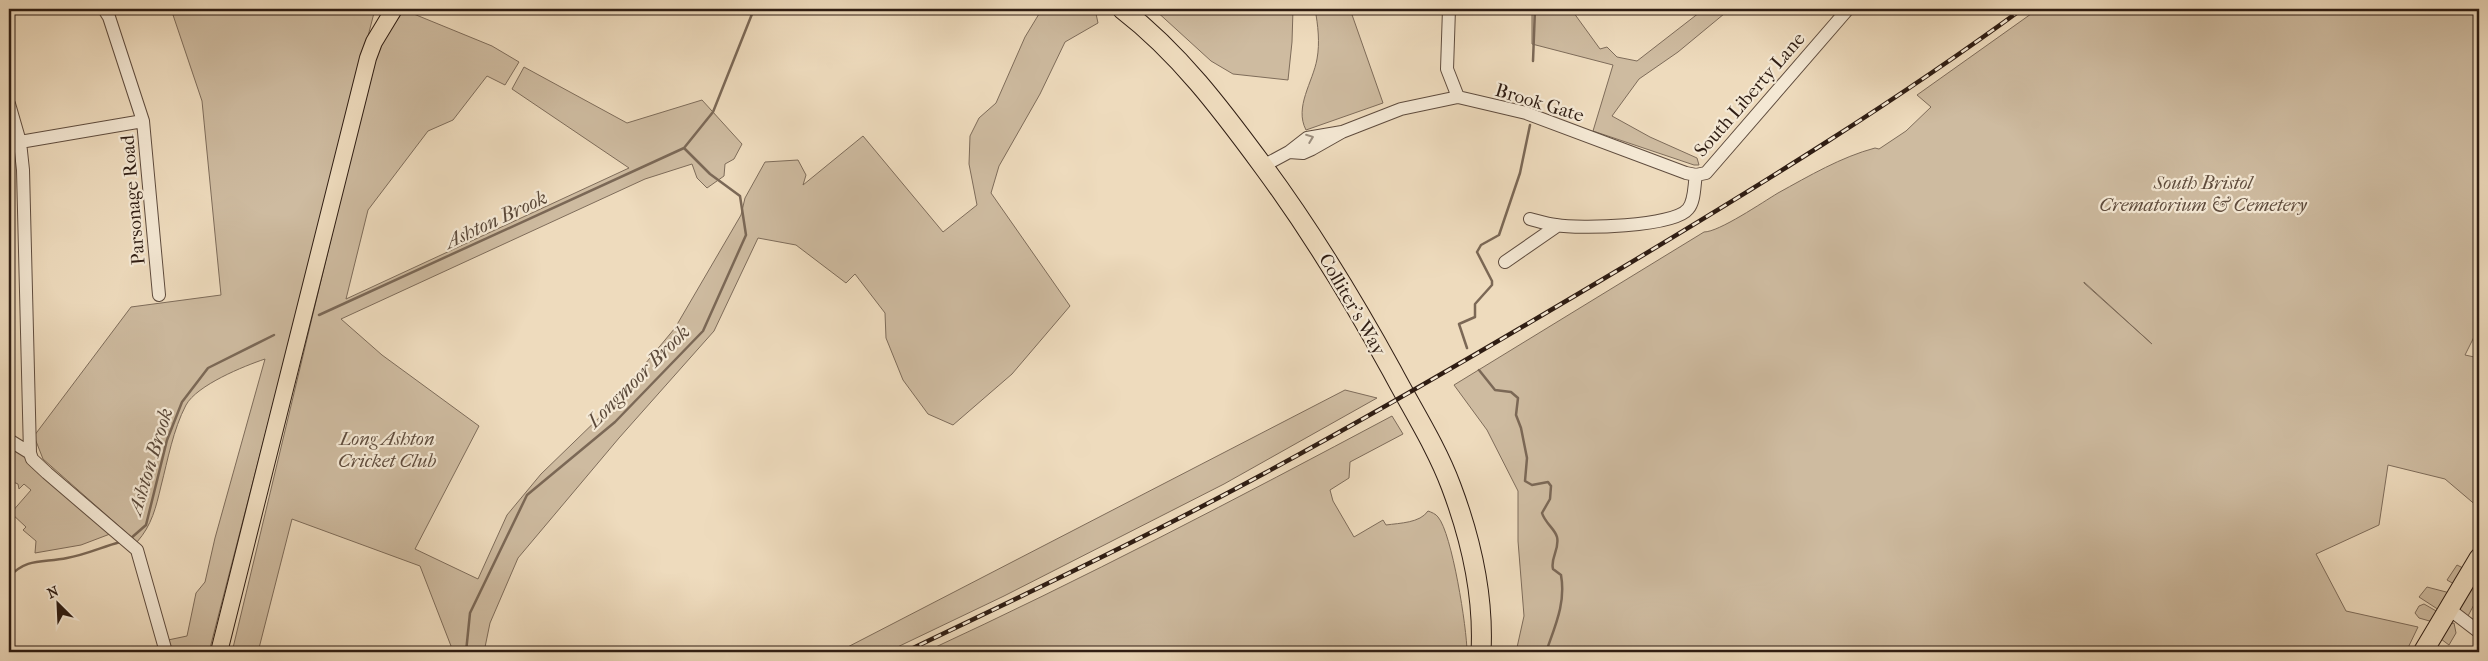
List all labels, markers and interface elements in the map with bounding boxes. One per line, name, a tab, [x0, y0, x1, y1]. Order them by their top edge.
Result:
street label: South Liberty Lane	[1690, 28, 1810, 161]
street label: Brook Gate	[1493, 79, 1587, 127]
street label: Parsonage Road	[116, 133, 150, 266]
one-way arrow	[1305, 134, 1314, 144]
park label: South Bristol Crematorium & Cemetery	[2099, 172, 2308, 216]
water label: Ashton Brook	[439, 186, 551, 254]
street label: Colliter's Way	[1314, 250, 1390, 360]
water label: Longmoor Brook	[581, 320, 694, 434]
water label: Ashton Brook	[123, 405, 178, 520]
park label: Long Ashton Cricket Club	[337, 428, 436, 472]
north arrow	[32, 578, 82, 628]
text: N	[45, 583, 62, 603]

